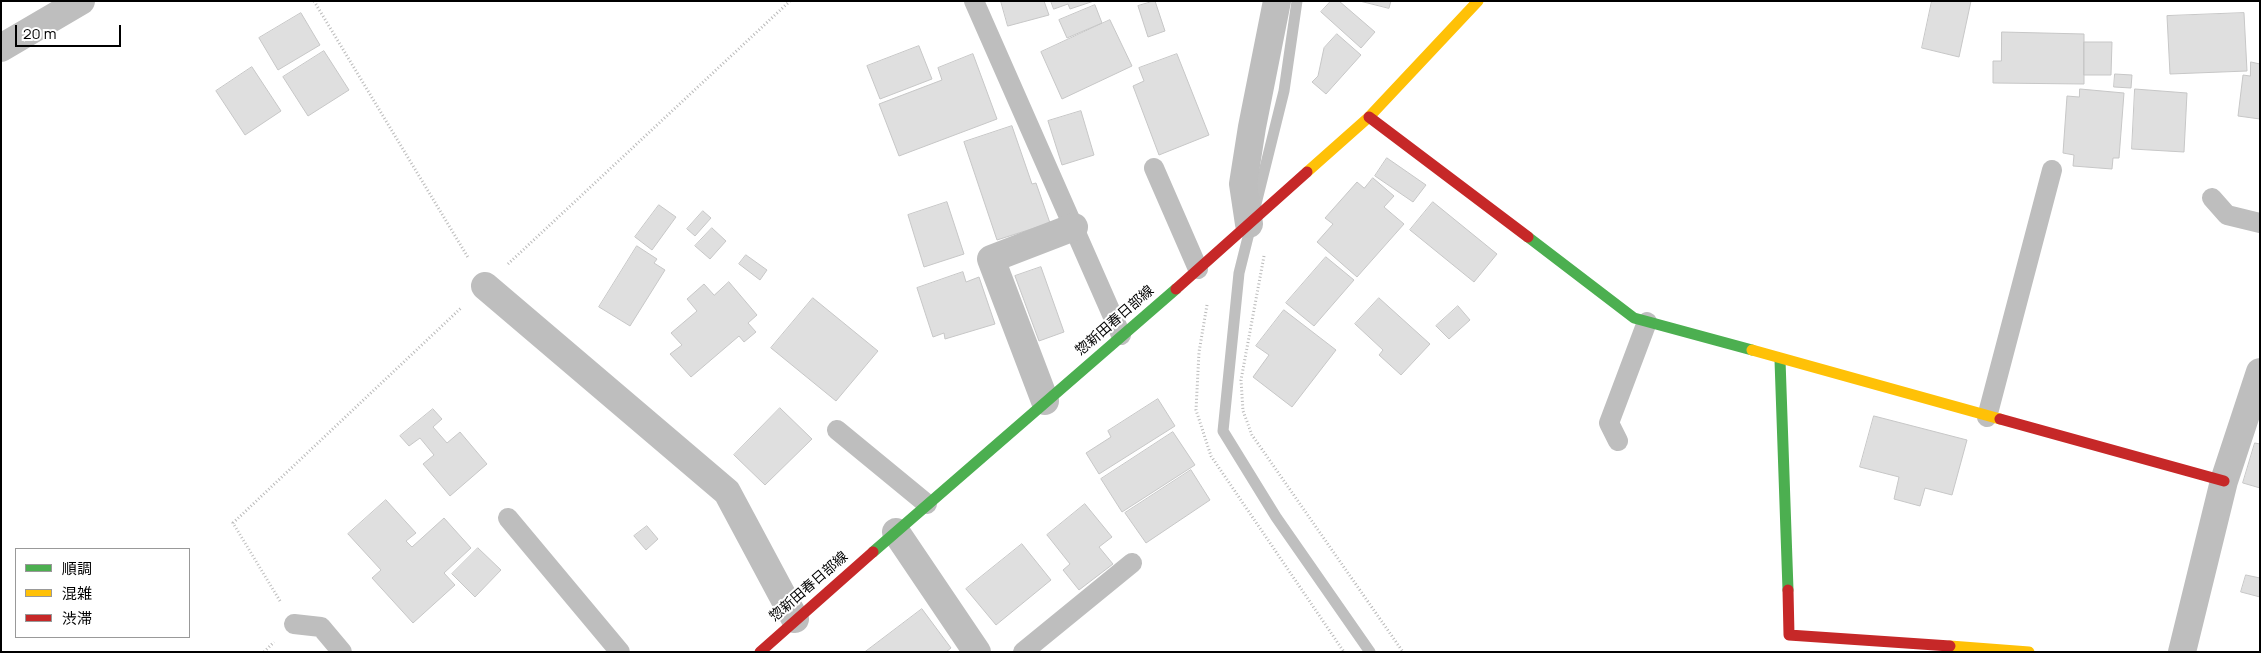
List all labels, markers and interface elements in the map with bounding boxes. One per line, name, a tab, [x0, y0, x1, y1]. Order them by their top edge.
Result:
scale bar	[18, 15, 124, 47]
text: 20 m	[23, 23, 56, 44]
street label: 惣新田春日部線	[1073, 283, 1157, 359]
legend	[15, 548, 190, 638]
street label: 惣新田春日部線	[767, 549, 851, 625]
text: 順調	[62, 558, 92, 579]
text: 混雑	[62, 583, 92, 604]
text: 渋滞	[62, 608, 92, 629]

